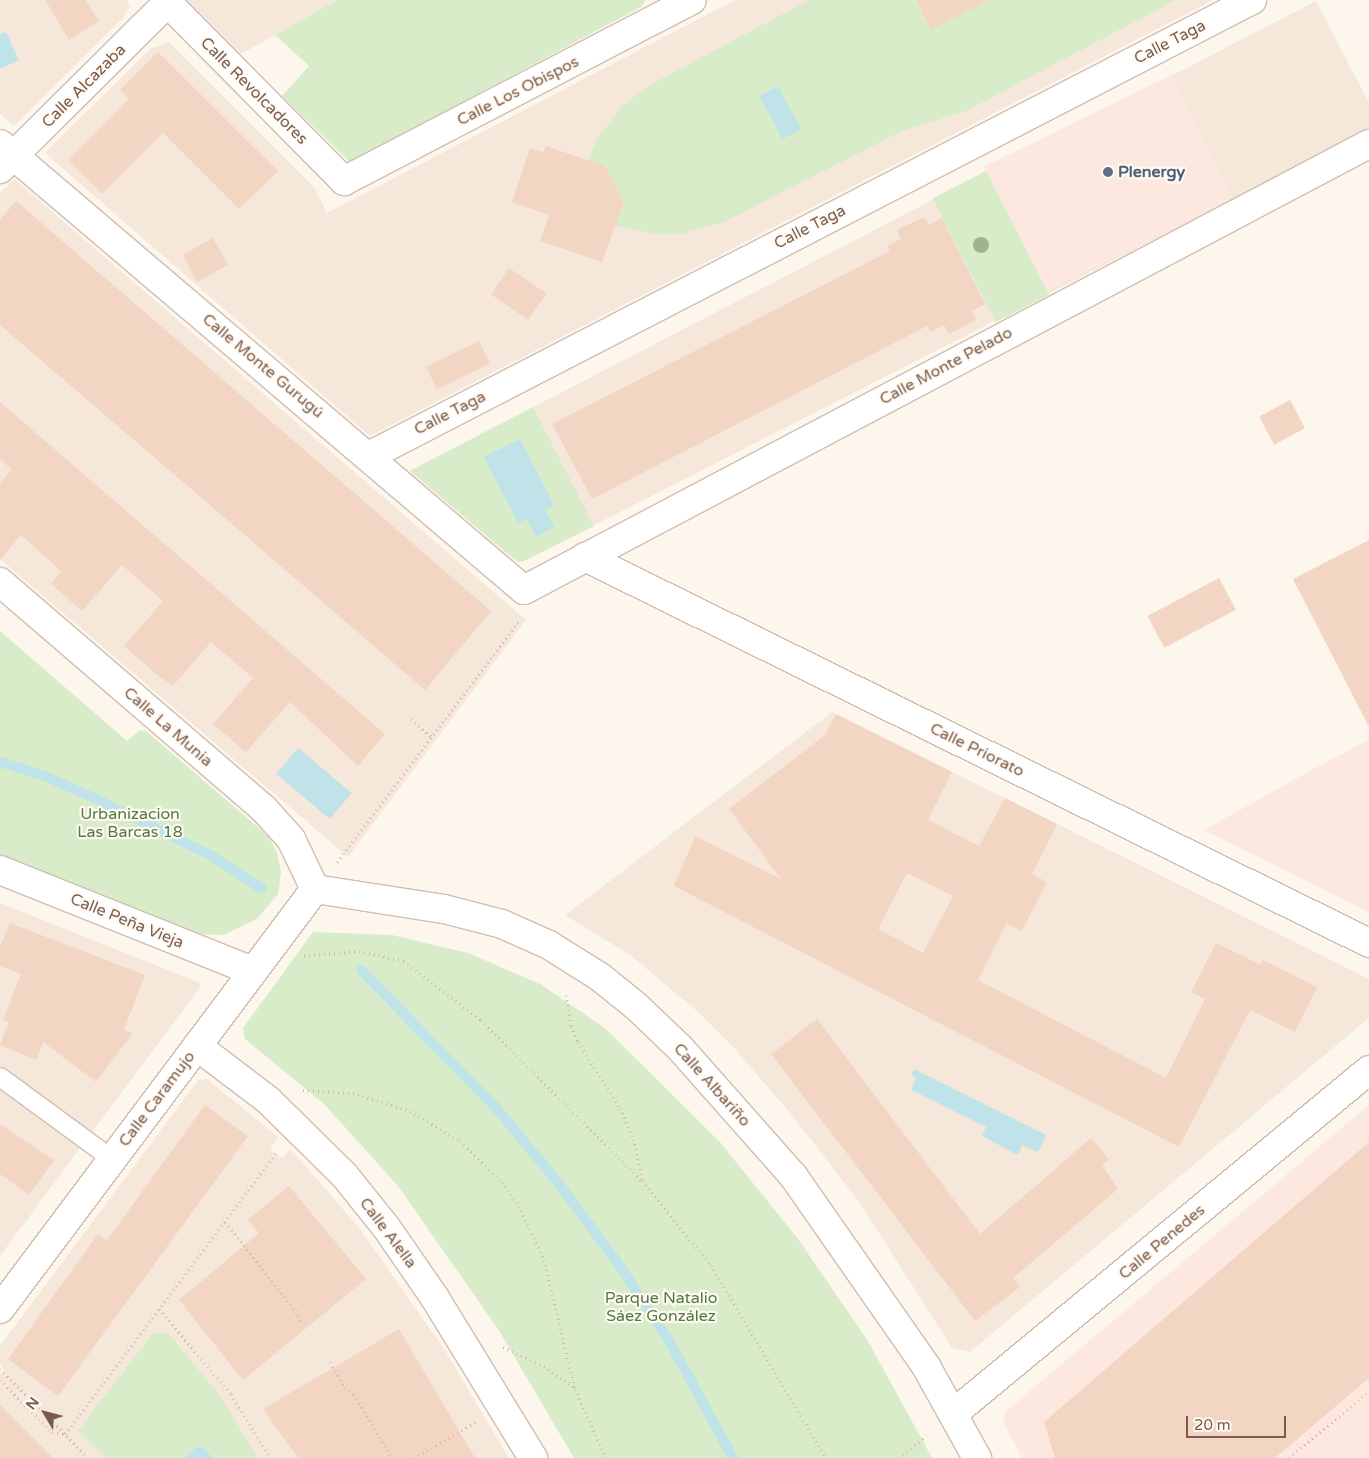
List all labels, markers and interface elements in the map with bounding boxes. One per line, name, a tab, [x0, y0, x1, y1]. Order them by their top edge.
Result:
street label: Calle Taga	[1131, 16, 1209, 68]
street label: Calle Revolcadores	[196, 33, 312, 149]
street label: Calle Alcazaba	[38, 40, 130, 132]
street label: Calle Los Obispos	[454, 52, 582, 130]
place label: Plenergy	[1118, 162, 1185, 182]
marker: Plenergy	[1102, 166, 1114, 178]
street label: Calle Taga	[771, 201, 849, 253]
street label: Calle Monte Gurugú	[198, 310, 328, 422]
street label: Calle Monte Pelado	[876, 323, 1016, 409]
street label: Calle Taga	[411, 387, 489, 439]
street label: Calle La Munia	[120, 683, 216, 771]
street label: Calle Priorato	[927, 719, 1027, 781]
park label: Urbanizacion Las Barcas 18	[77, 804, 183, 842]
street label: Calle Peña Vieja	[67, 889, 187, 953]
street label: Calle Albariño	[669, 1039, 755, 1131]
street label: Calle Caramujo	[115, 1047, 199, 1151]
street label: Calle Alella	[355, 1194, 421, 1272]
street label: Calle Penedes	[1115, 1200, 1209, 1284]
park label: Parque Natalio Sáez González	[605, 1288, 717, 1326]
north arrow	[20, 1388, 70, 1438]
text: N	[22, 1394, 43, 1413]
scale bar	[1189, 1406, 1289, 1438]
text: 20 m	[1194, 1416, 1231, 1434]

